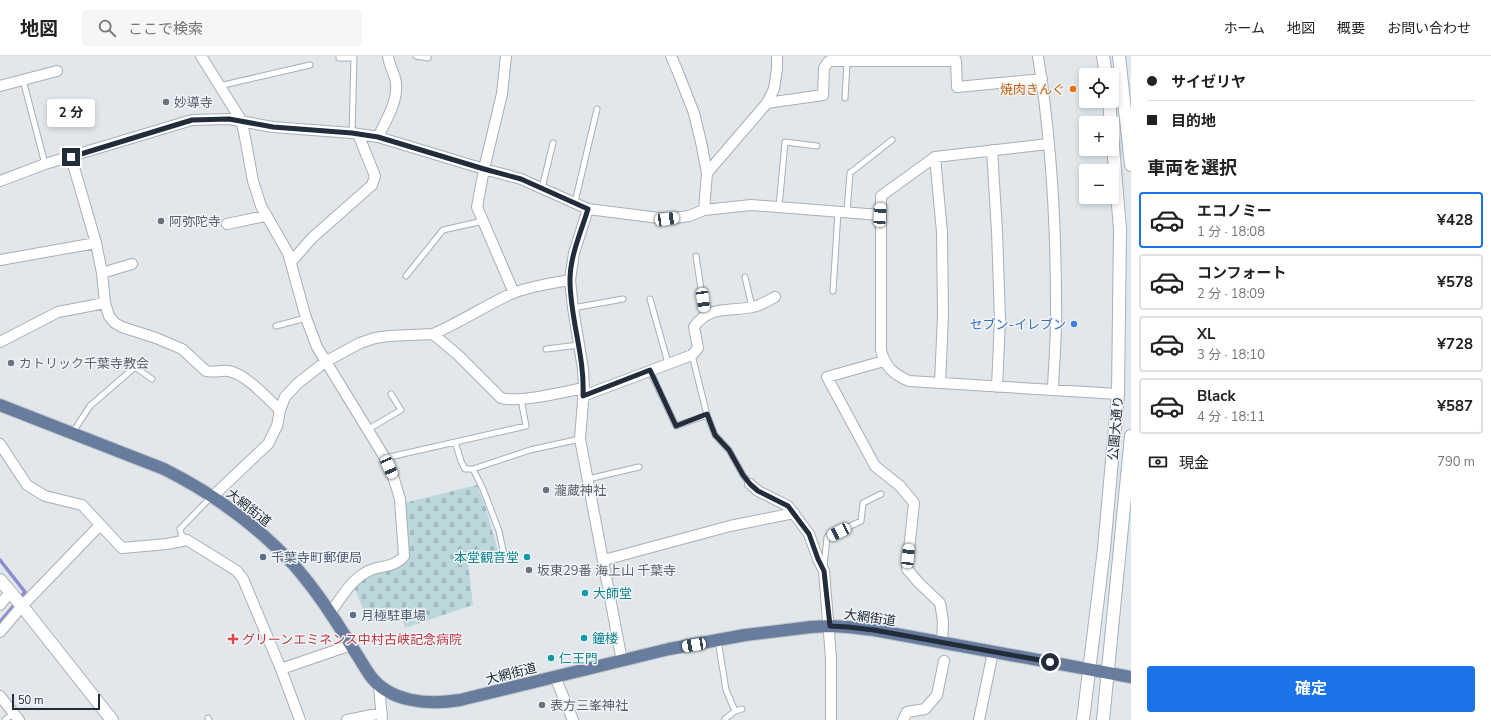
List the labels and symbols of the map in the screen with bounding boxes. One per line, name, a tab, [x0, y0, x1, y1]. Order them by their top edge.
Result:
place label: 焼肉きんぐ	[1000, 81, 1065, 99]
marker: 焼肉きんぐ	[1068, 84, 1078, 94]
place label: 妙導寺	[174, 94, 213, 112]
marker: 妙導寺	[161, 97, 171, 107]
callout: 2 分	[47, 99, 95, 127]
route end	[62, 148, 80, 166]
car	[873, 203, 887, 227]
car	[654, 211, 680, 227]
place label: 阿弥陀寺	[169, 213, 221, 231]
marker: 阿弥陀寺	[156, 216, 166, 226]
car	[695, 287, 711, 313]
place label: セブン-イレブン	[969, 316, 1066, 334]
marker: セブン-イレブン	[1069, 319, 1079, 329]
place label: カトリック千葉寺教会	[19, 355, 149, 373]
marker: カトリック千葉寺教会	[6, 358, 16, 368]
street label: 公園大通り	[1104, 395, 1128, 461]
car	[379, 454, 399, 480]
place label: 瀧蔵神社	[554, 482, 606, 500]
street label: 大網街道	[222, 485, 274, 531]
marker: 瀧蔵神社	[541, 485, 551, 495]
car	[826, 521, 852, 543]
car	[901, 543, 915, 569]
place label: 千葉寺町郵便局	[271, 549, 362, 567]
place label: 本堂観音堂	[454, 549, 519, 567]
marker: 千葉寺町郵便局	[258, 552, 268, 562]
marker: 本堂観音堂	[522, 552, 532, 562]
place label: 坂東29番 海上山 千葉寺	[537, 562, 676, 580]
marker: 坂東29番 海上山 千葉寺	[524, 565, 534, 575]
place label: 大師堂	[593, 585, 632, 603]
marker: 大師堂	[580, 588, 590, 598]
street label: 大網街道	[843, 605, 897, 631]
place label: 月極駐車場	[361, 607, 426, 625]
marker: 月極駐車場	[348, 610, 358, 620]
place label: 鐘楼	[592, 630, 618, 648]
place label: グリーンエミネンス中村古峡記念病院	[242, 631, 462, 649]
marker: グリーンエミネンス中村古峡記念病院	[227, 633, 239, 645]
marker: 鐘楼	[579, 633, 589, 643]
car	[681, 637, 707, 653]
place label: 仁王門	[559, 650, 598, 668]
marker: 仁王門	[546, 653, 556, 663]
route start	[1041, 653, 1059, 671]
street label: 大網街道	[484, 659, 539, 689]
scale bar	[12, 692, 100, 711]
place label: 表方三峯神社	[550, 697, 628, 715]
marker: 表方三峯神社	[537, 700, 547, 710]

